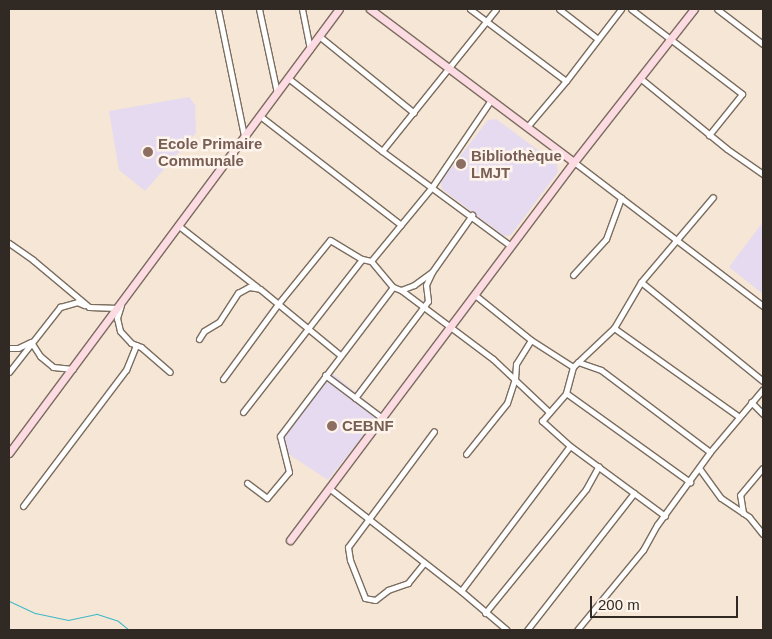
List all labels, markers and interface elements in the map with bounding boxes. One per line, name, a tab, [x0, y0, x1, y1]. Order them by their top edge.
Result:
place label: Ecole Primaire Communale	[158, 134, 262, 169]
marker: Ecole Primaire Communale	[142, 146, 154, 158]
place label: Bibliothèque LMJT	[471, 146, 562, 181]
marker: Bibliothèque LMJT	[455, 158, 467, 170]
place label: CEBNF	[342, 417, 394, 435]
marker: CEBNF	[326, 420, 338, 432]
scale bar	[592, 586, 740, 618]
text: 200 m	[598, 596, 640, 613]

